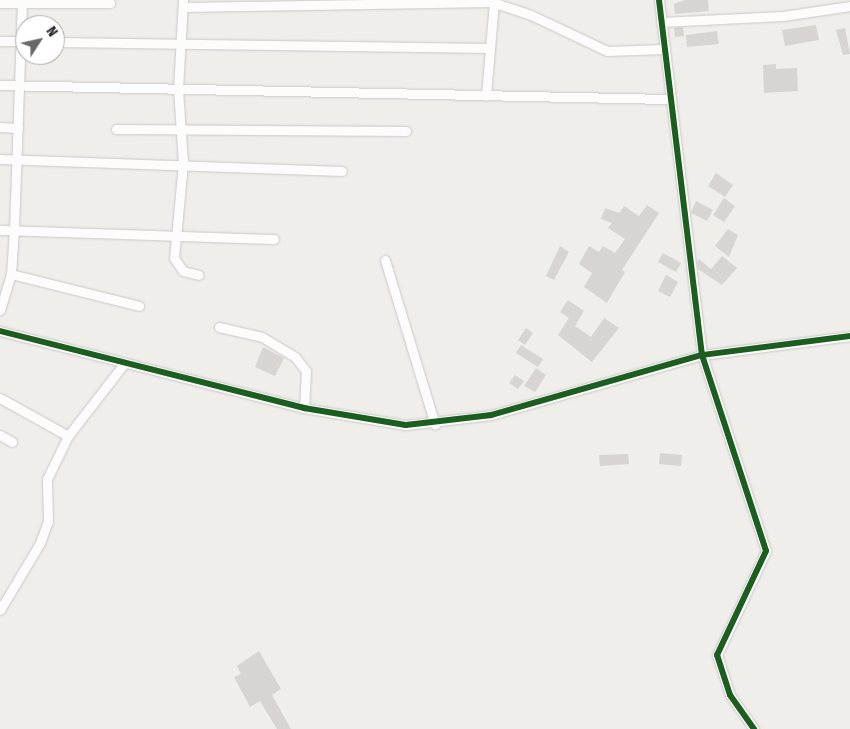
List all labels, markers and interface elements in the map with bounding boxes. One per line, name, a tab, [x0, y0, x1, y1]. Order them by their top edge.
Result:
north arrow	[15, 15, 65, 65]
text: N	[43, 23, 61, 40]

